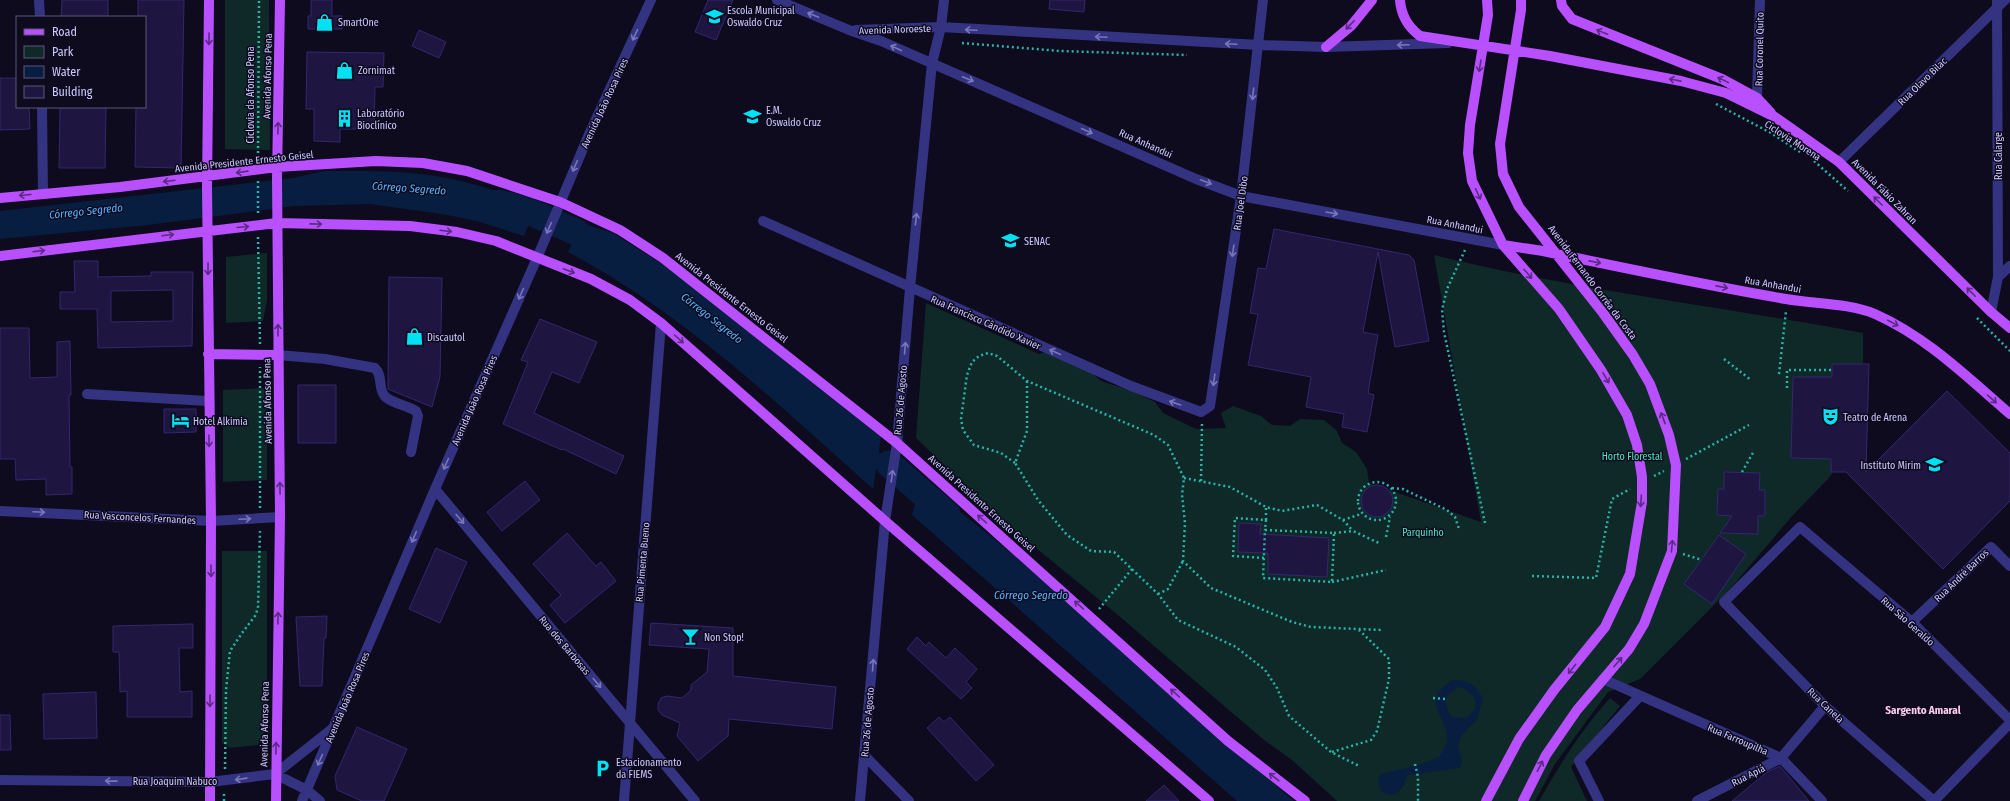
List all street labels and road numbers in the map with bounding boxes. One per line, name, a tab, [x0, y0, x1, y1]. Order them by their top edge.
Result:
street label: Rua Coronel Quito	[1753, 12, 1767, 86]
street label: Avenida Noroeste	[859, 23, 931, 37]
street label: Avenida Afonso Pena	[261, 33, 275, 119]
street label: Ciclovia da Afonso Pena	[245, 46, 257, 144]
street label: Rua Olavo Bilac	[1896, 55, 1950, 108]
street label: Avenida João Rosa Pires	[579, 57, 631, 150]
street label: Ciclovia Morena	[1762, 118, 1823, 164]
street label: Rua Anhandui	[1117, 127, 1174, 161]
street label: Rua Calarge	[1993, 132, 2005, 180]
street label: Avenida Presidente Ernesto Geisel	[174, 149, 314, 175]
street label: Avenida Fábio Zahran	[1849, 157, 1919, 227]
street label: Rua Joel Dibo	[1231, 175, 1251, 231]
street label: Rua Anhandui	[1426, 214, 1484, 236]
street label: Avenida Fernando Corrêa da Costa	[1545, 223, 1639, 342]
street label: Avenida Presidente Ernesto Geisel	[673, 250, 790, 346]
street label: Rua Anhandui	[1744, 274, 1802, 296]
street label: Rua Francisco Cândido Xavier	[929, 293, 1043, 353]
street label: Avenida João Rosa Pires	[450, 353, 500, 447]
street label: Avenida Afonso Pena	[261, 358, 275, 444]
street label: Rua 26 de Agosto	[892, 365, 910, 435]
street label: Avenida Presidente Ernesto Geisel	[926, 453, 1037, 555]
street label: Rua Vasconcelos Fernandes	[84, 509, 196, 527]
street label: Rua Pimenta Bueno	[634, 522, 652, 603]
street label: Rua André Barros	[1932, 547, 1991, 605]
street label: Rua São Geraldo	[1878, 595, 1936, 649]
street label: Rua dos Barbosas	[536, 614, 592, 677]
street label: Avenida João Rosa Pires	[323, 650, 373, 745]
street label: Avenida Afonso Pena	[258, 681, 272, 767]
street label: Rua Canela	[1805, 686, 1846, 726]
street label: Rua 26 de Agosto	[859, 687, 877, 757]
street label: Rua Farroupilha	[1706, 722, 1770, 758]
street label: Rua Apiá	[1730, 762, 1767, 789]
street label: Rua Joaquim Nabuco	[133, 776, 217, 788]

